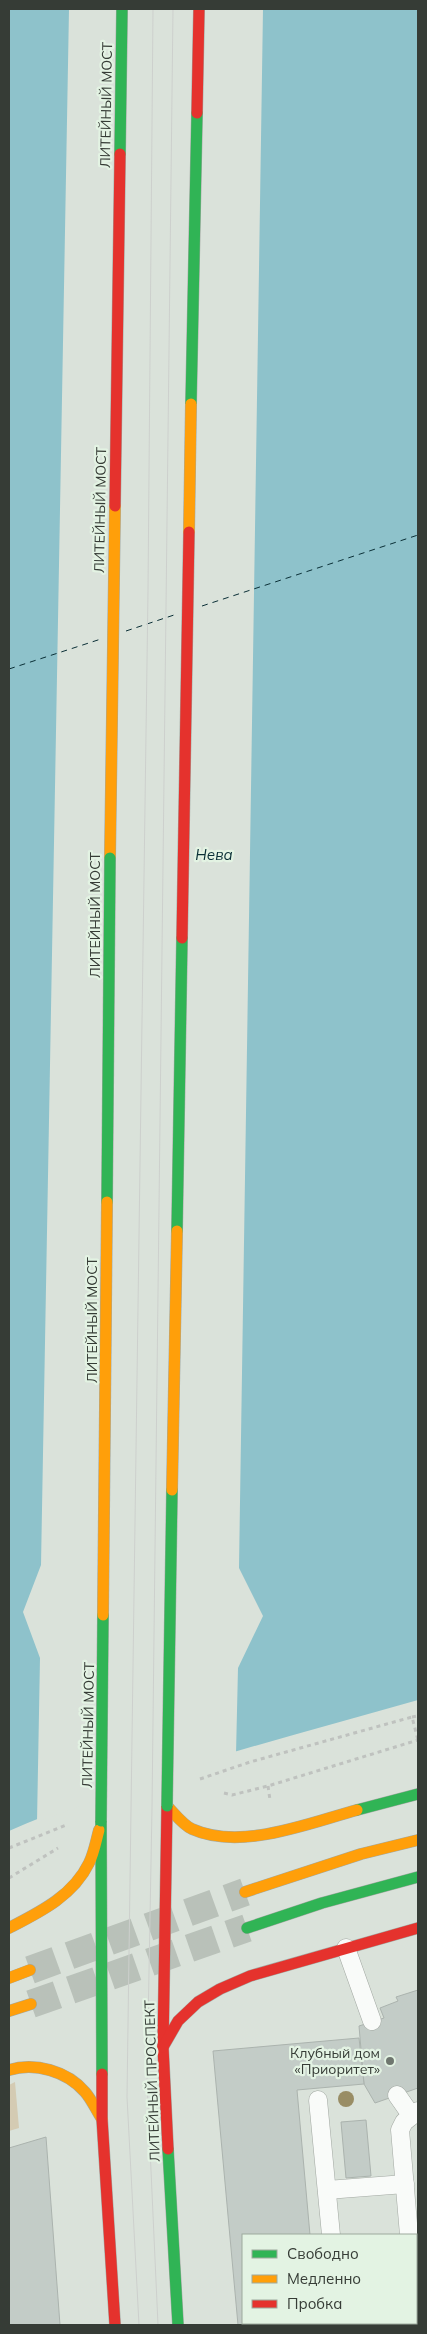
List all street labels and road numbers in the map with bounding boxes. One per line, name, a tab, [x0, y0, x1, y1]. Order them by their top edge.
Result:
street label: ЛИТЕЙНЫЙ МОСТ	[96, 41, 116, 168]
street label: ЛИТЕЙНЫЙ МОСТ	[90, 446, 110, 573]
street label: ЛИТЕЙНЫЙ МОСТ	[86, 851, 104, 978]
street label: ЛИТЕЙНЫЙ МОСТ	[83, 1256, 101, 1383]
street label: ЛИТЕЙНЫЙ МОСТ	[78, 1661, 98, 1788]
street label: ЛИТЕЙНЫЙ ПРОСПЕКТ	[140, 1999, 164, 2162]

